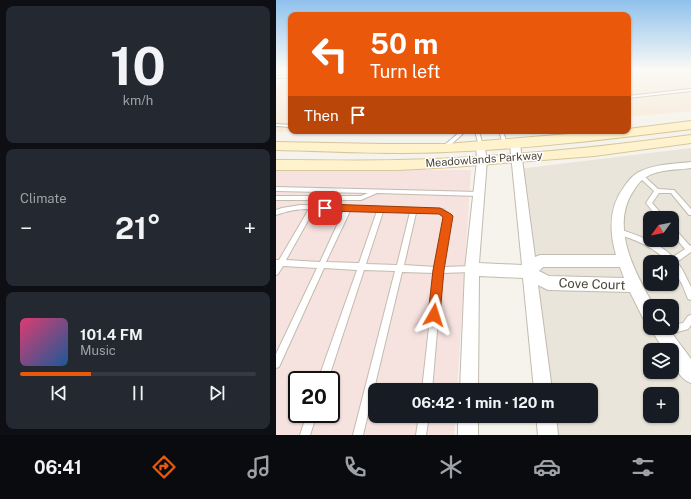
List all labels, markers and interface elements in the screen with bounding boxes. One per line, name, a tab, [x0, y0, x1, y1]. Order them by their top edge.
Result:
text: 50 m	[370, 27, 438, 60]
icon: left	[304, 28, 356, 80]
text: 10	[110, 36, 166, 97]
text: Turn left	[370, 61, 440, 82]
text: km/h	[123, 93, 153, 108]
icon: arrive	[347, 104, 369, 126]
text: Then	[304, 107, 339, 124]
street label: Meadowlands Parkway	[425, 149, 543, 169]
text: Climate	[20, 191, 67, 206]
pin	[308, 191, 342, 225]
icon: arrive	[314, 197, 336, 219]
text: 21°	[115, 210, 161, 246]
north arrow	[643, 211, 679, 247]
map controls	[643, 211, 679, 423]
text: −	[20, 215, 32, 241]
text: +	[244, 215, 256, 241]
button: sound	[643, 255, 679, 291]
street label: Cove Court	[558, 275, 626, 293]
position arrow	[413, 294, 455, 336]
button: search	[643, 299, 679, 335]
text: 101.4 FM	[80, 326, 143, 343]
text: Music	[80, 343, 116, 358]
button: layers	[643, 343, 679, 379]
speed limit sign: 20	[288, 371, 340, 423]
icon: previous	[48, 382, 70, 404]
icon: pause	[127, 382, 149, 404]
icon: next	[206, 382, 228, 404]
button: +	[643, 387, 679, 423]
text: 06:42 · 1 min · 120 m	[412, 394, 554, 411]
icon: directions	[150, 453, 178, 481]
icon: music	[245, 453, 273, 481]
icon: phone	[341, 453, 369, 481]
icon: climate	[437, 453, 465, 481]
icon: car	[533, 453, 561, 481]
icon: filters	[629, 453, 657, 481]
text: 06:41	[34, 457, 82, 478]

